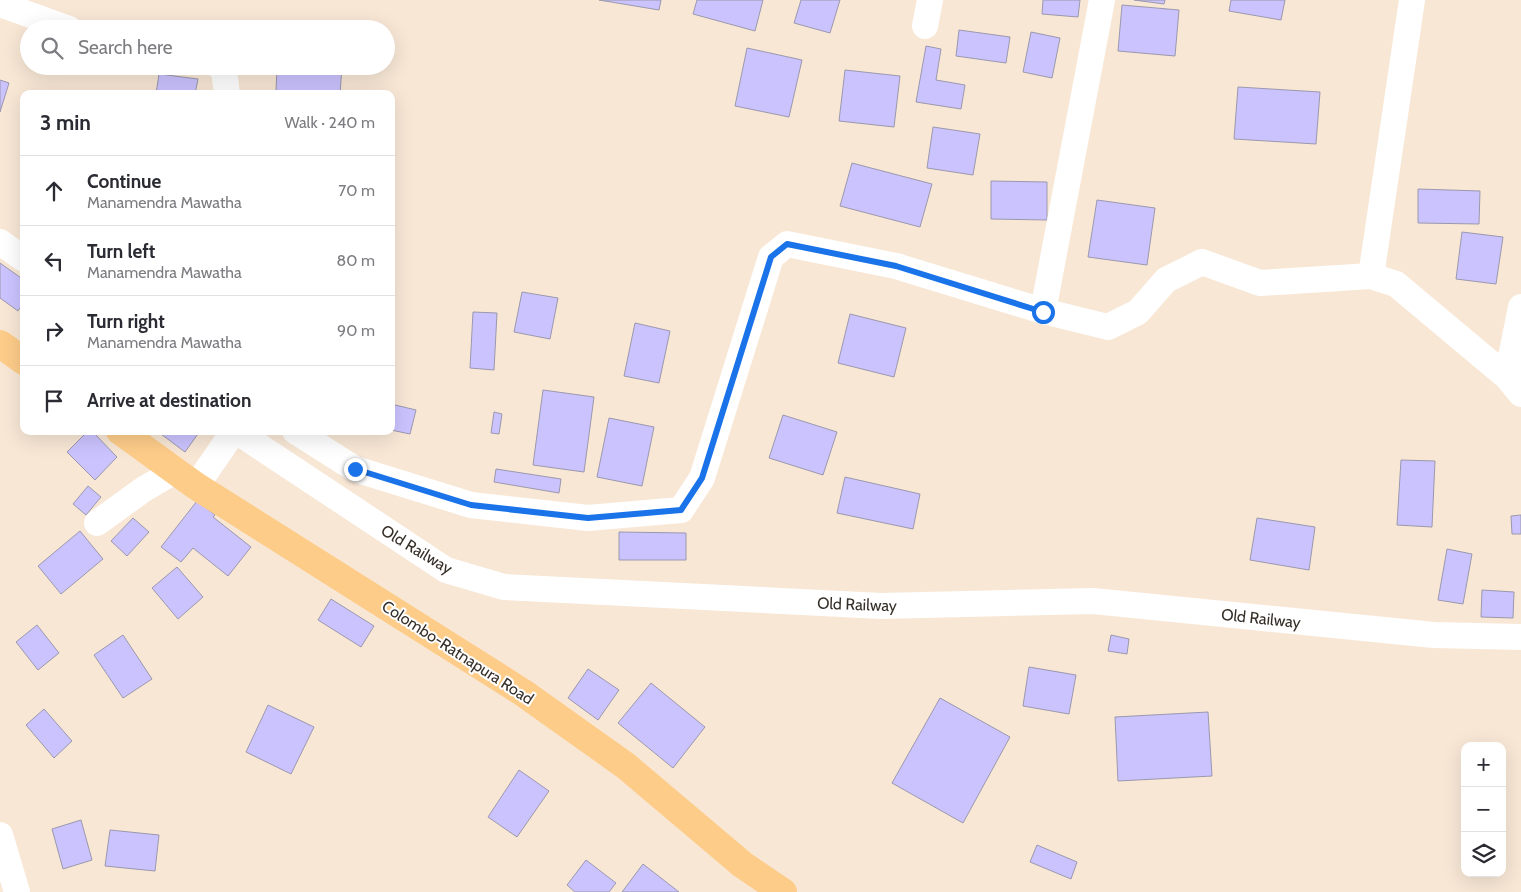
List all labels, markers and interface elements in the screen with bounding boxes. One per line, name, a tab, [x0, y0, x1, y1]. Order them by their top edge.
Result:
search box	[20, 20, 395, 75]
icon: search	[38, 34, 66, 62]
text: Search here	[78, 36, 172, 59]
text: 3 min	[40, 110, 91, 135]
text: Walk · 240 m	[284, 113, 375, 132]
text: Continue	[87, 170, 161, 193]
icon: ahead	[40, 177, 68, 205]
text: 70 m	[338, 181, 375, 200]
text: Manamendra Mawatha	[87, 193, 242, 212]
text: Turn left	[87, 240, 155, 263]
icon: left	[40, 247, 68, 275]
text: 80 m	[337, 251, 375, 270]
text: Manamendra Mawatha	[87, 263, 242, 282]
route start	[1032, 301, 1055, 324]
text: Turn right	[87, 310, 165, 333]
icon: right	[40, 317, 68, 345]
text: 90 m	[337, 321, 375, 340]
text: Manamendra Mawatha	[87, 333, 242, 352]
icon: arrive	[40, 387, 68, 415]
text: Arrive at destination	[87, 389, 251, 412]
route end	[344, 458, 367, 481]
street label: Old Railway	[378, 521, 456, 578]
street label: Old Railway	[817, 594, 897, 615]
street label: Colombo-Ratnapura Road	[378, 596, 537, 709]
street label: Old Railway	[1220, 605, 1302, 632]
map controls	[1461, 742, 1506, 877]
button: +	[1461, 742, 1506, 787]
button: −	[1461, 787, 1506, 832]
button: layers	[1461, 832, 1506, 877]

